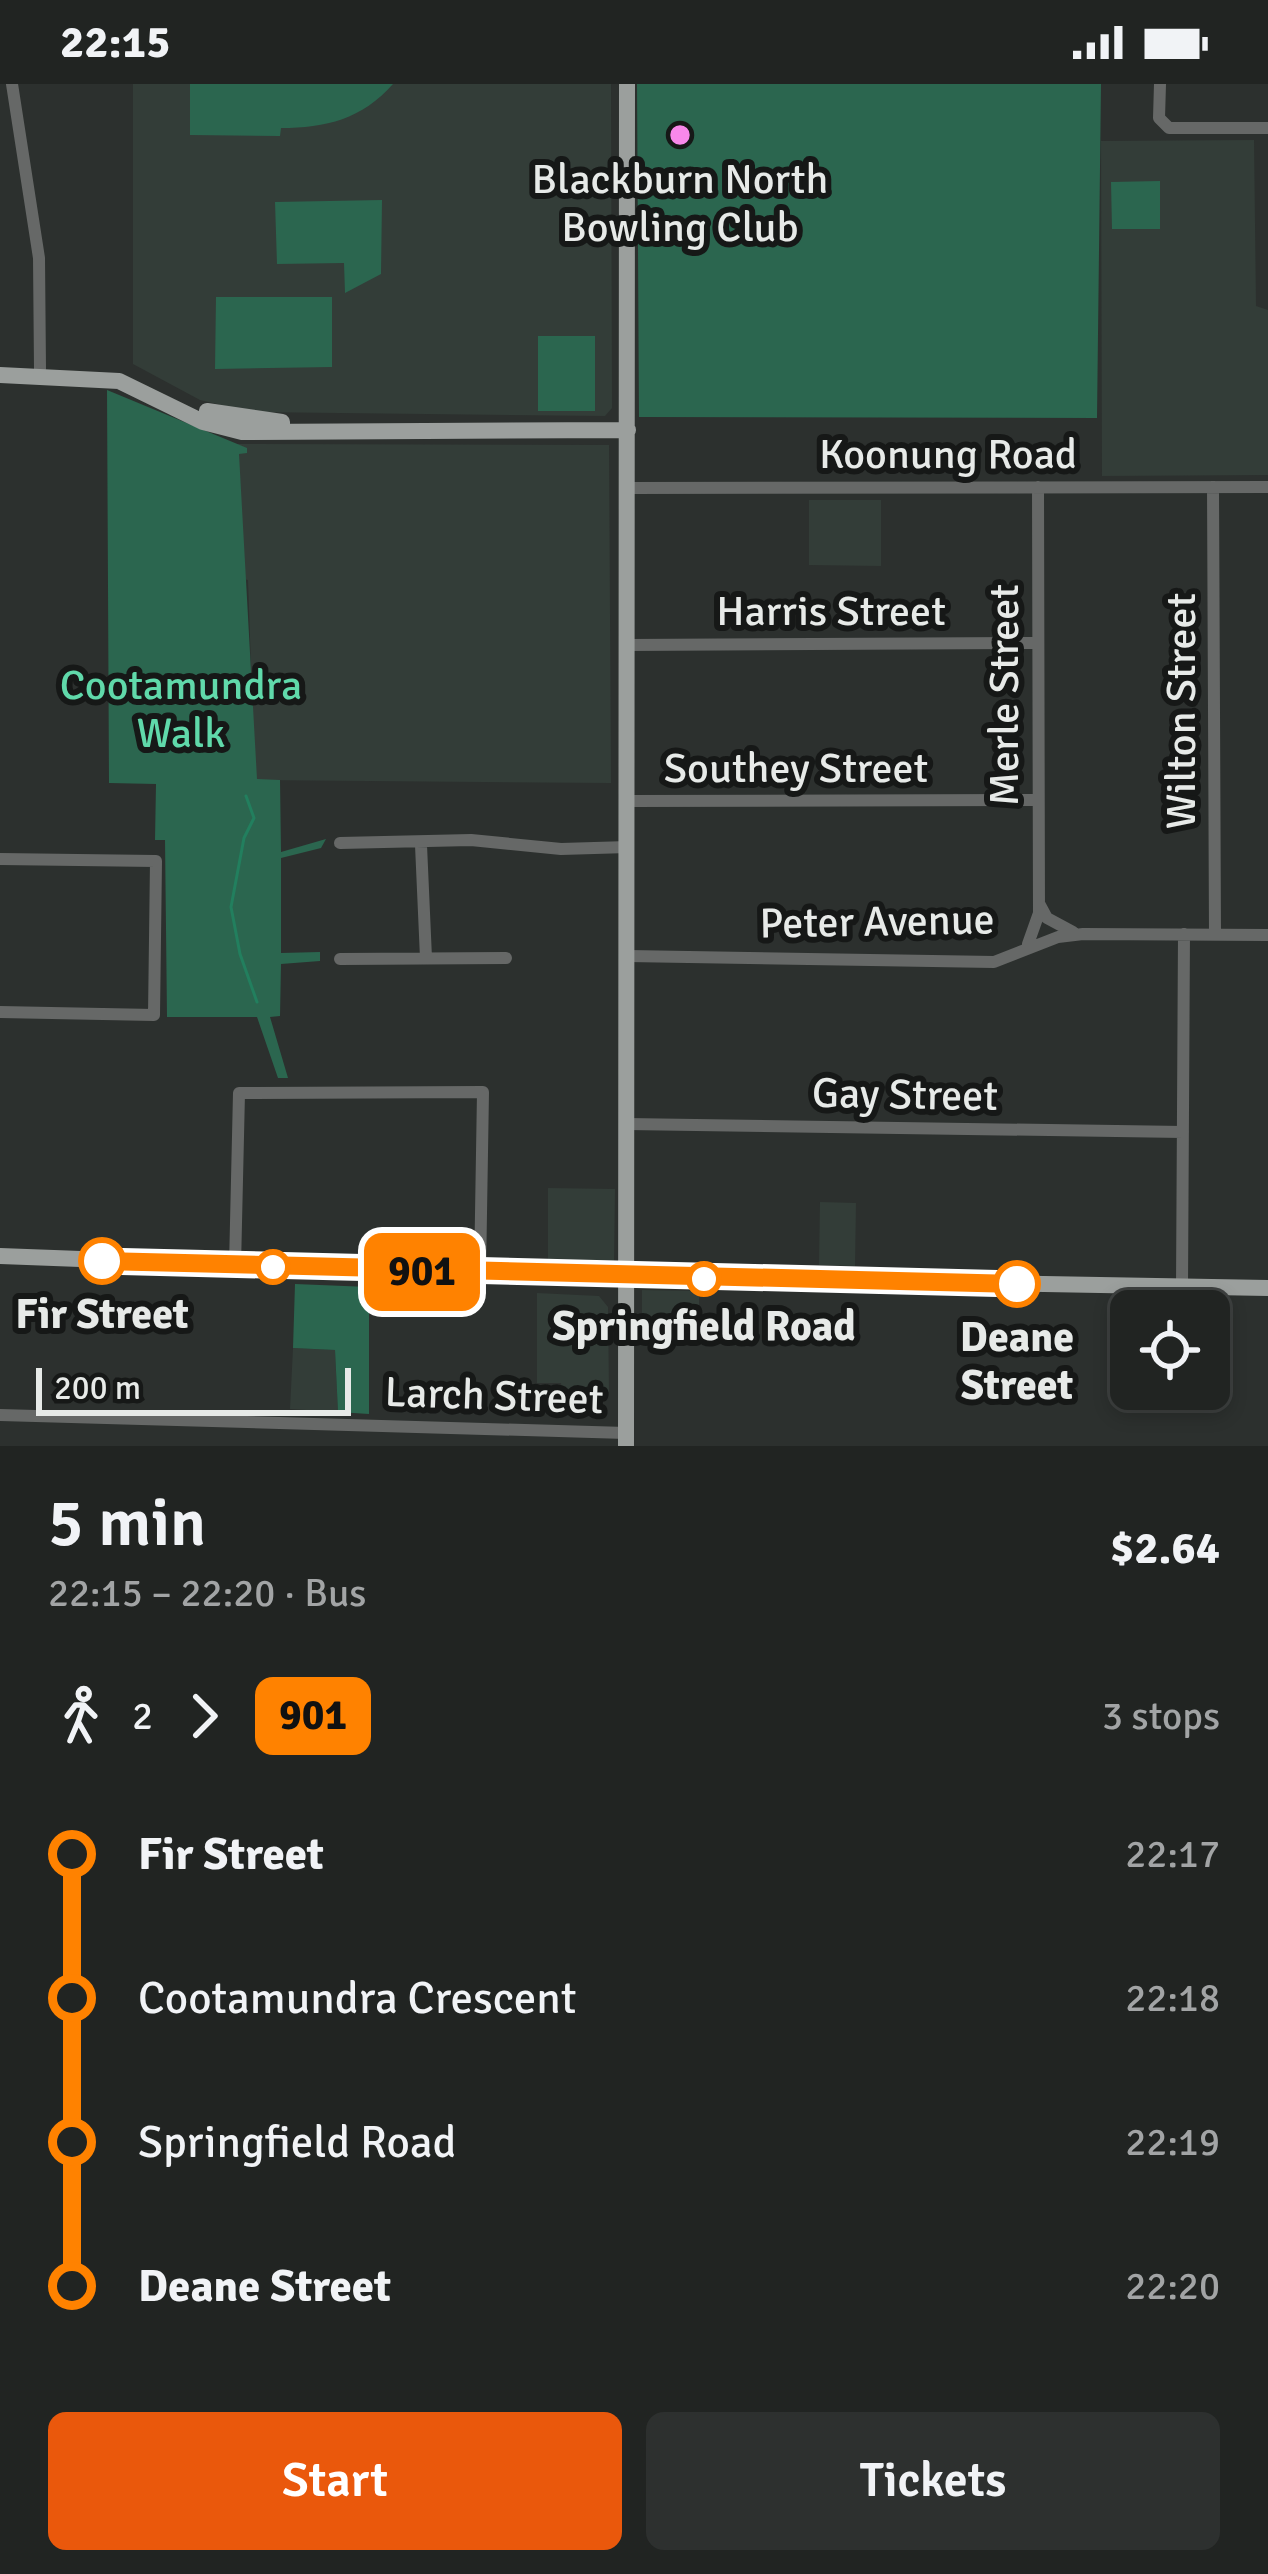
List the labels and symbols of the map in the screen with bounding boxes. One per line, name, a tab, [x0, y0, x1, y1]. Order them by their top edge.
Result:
marker: Blackburn North Bowling Club	[667, 122, 693, 148]
place label: Blackburn North Bowling Club	[532, 154, 828, 253]
street label: Koonung Road	[819, 429, 1077, 480]
street label: Merle Street	[979, 584, 1030, 806]
street label: Harris Street	[716, 586, 946, 637]
street label: Wilton Street	[1156, 593, 1207, 829]
park label: Cootamundra Walk	[60, 660, 302, 759]
street label: Southey Street	[664, 743, 928, 794]
street label: Peter Avenue	[759, 894, 995, 950]
street label: Gay Street	[812, 1068, 998, 1122]
line badge: 901	[353, 1233, 491, 1311]
marker: Fir Street	[80, 1239, 124, 1283]
unlabelled marker	[257, 1251, 289, 1283]
marker: Deane Street	[995, 1262, 1039, 1306]
marker: Springfield Road	[688, 1263, 720, 1295]
place label: Fir Street	[15, 1289, 189, 1340]
place label: Springfield Road	[552, 1301, 856, 1352]
place label: Deane Street	[960, 1312, 1074, 1411]
scale bar	[36, 1362, 351, 1415]
street label: Larch Street	[384, 1367, 604, 1425]

